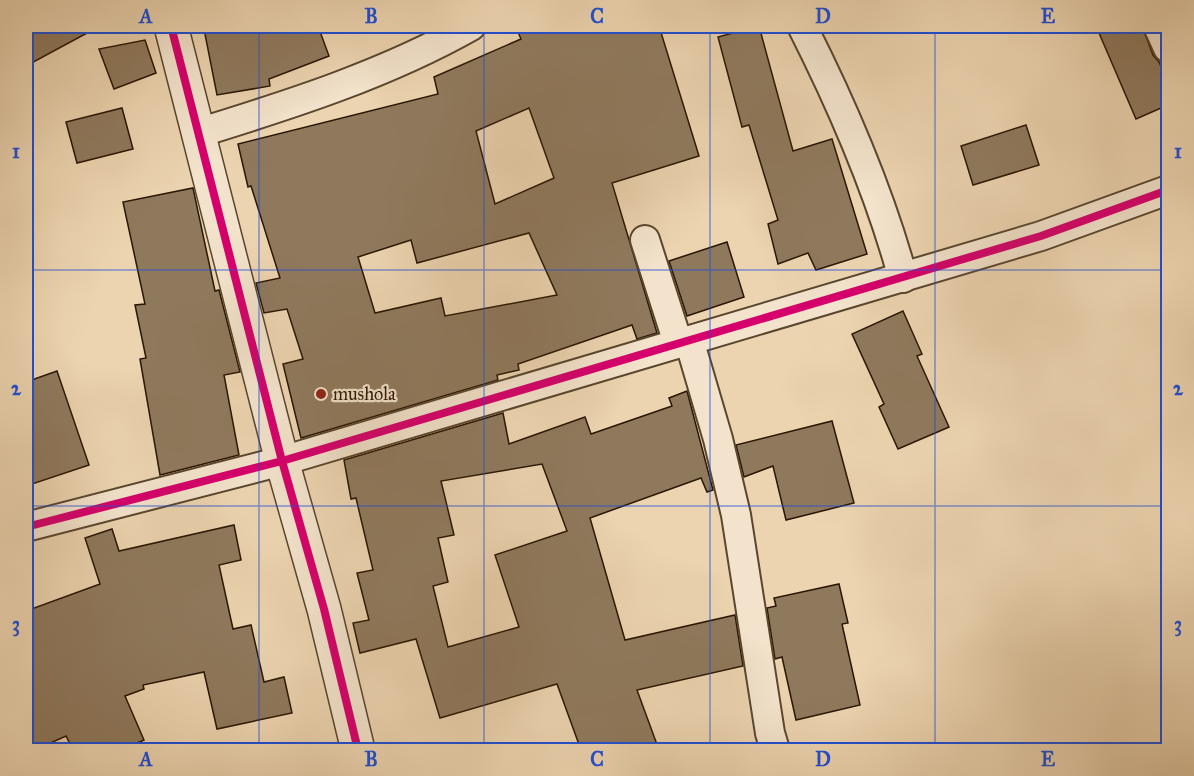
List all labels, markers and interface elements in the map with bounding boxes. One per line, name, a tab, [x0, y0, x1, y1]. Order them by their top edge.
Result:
text: A	[137, 4, 153, 28]
text: B	[364, 4, 378, 28]
text: C	[590, 4, 604, 28]
text: D	[815, 4, 831, 28]
text: E	[1041, 4, 1056, 28]
text: 1	[12, 139, 20, 163]
text: 1	[1174, 139, 1182, 163]
text: 2	[11, 376, 22, 400]
text: 2	[1173, 376, 1184, 400]
place label: mushola	[333, 383, 396, 405]
marker: mushola	[314, 387, 328, 401]
text: 3	[12, 612, 20, 637]
text: 3	[1174, 612, 1182, 637]
text: A	[137, 747, 153, 771]
text: B	[364, 747, 378, 771]
text: C	[590, 747, 604, 771]
text: D	[815, 747, 831, 771]
text: E	[1041, 747, 1056, 771]

